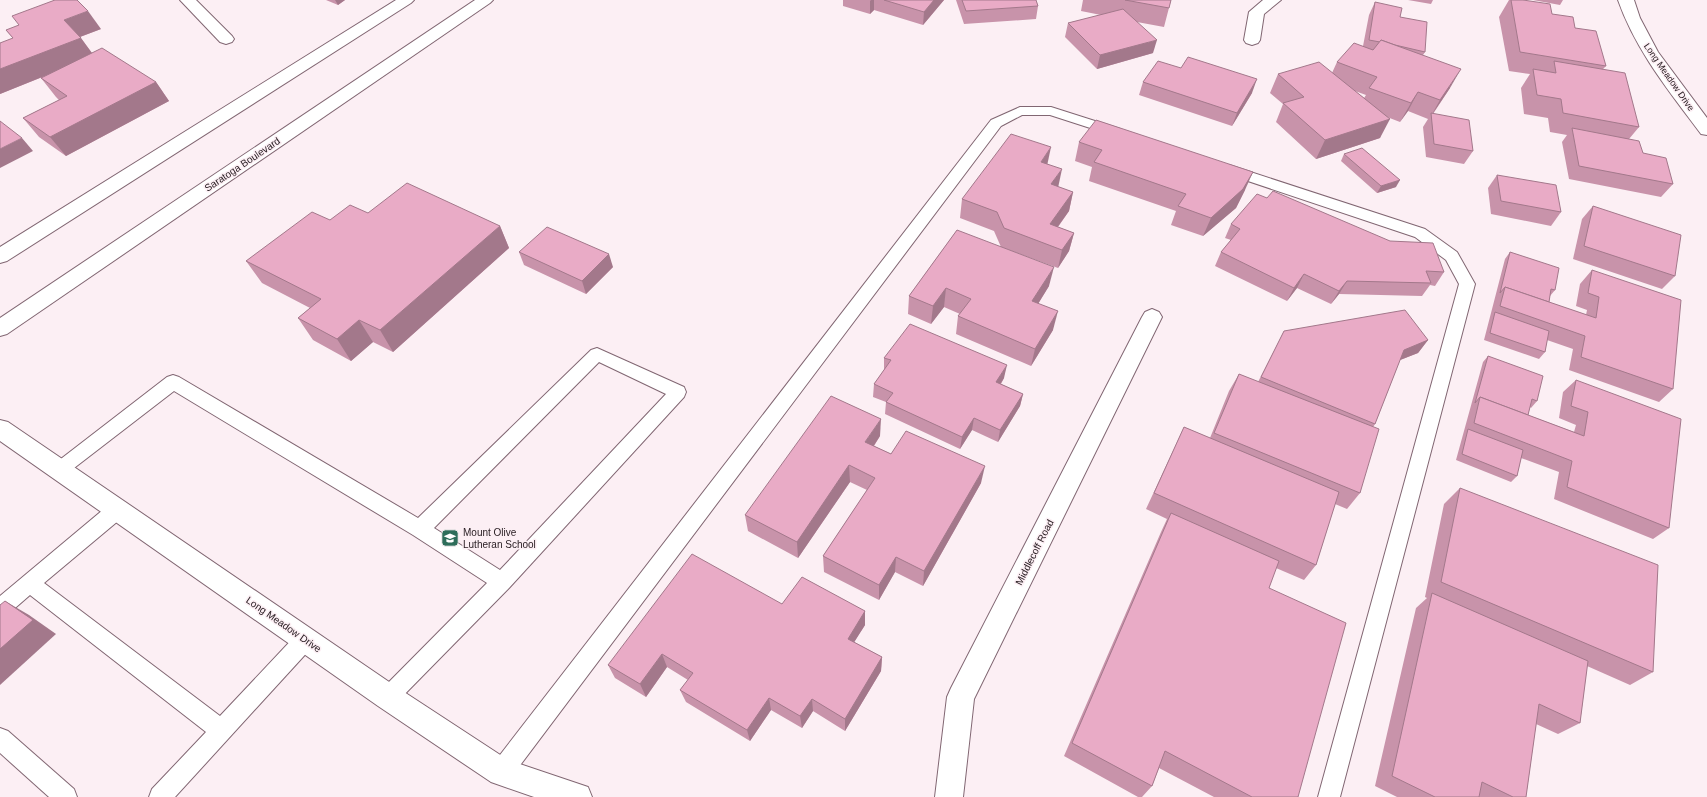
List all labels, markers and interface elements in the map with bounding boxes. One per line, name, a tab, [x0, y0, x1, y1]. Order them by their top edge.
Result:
street label: Long Meadow Drive	[1642, 41, 1696, 113]
street label: Saratoga Boulevard	[203, 135, 282, 194]
street label: Middlecoff Road	[1013, 518, 1056, 587]
place label: Mount Olive Lutheran School	[463, 527, 536, 550]
school or university icon: Mount Olive Lutheran School	[440, 528, 460, 548]
street label: Long Meadow Drive	[244, 594, 324, 655]

